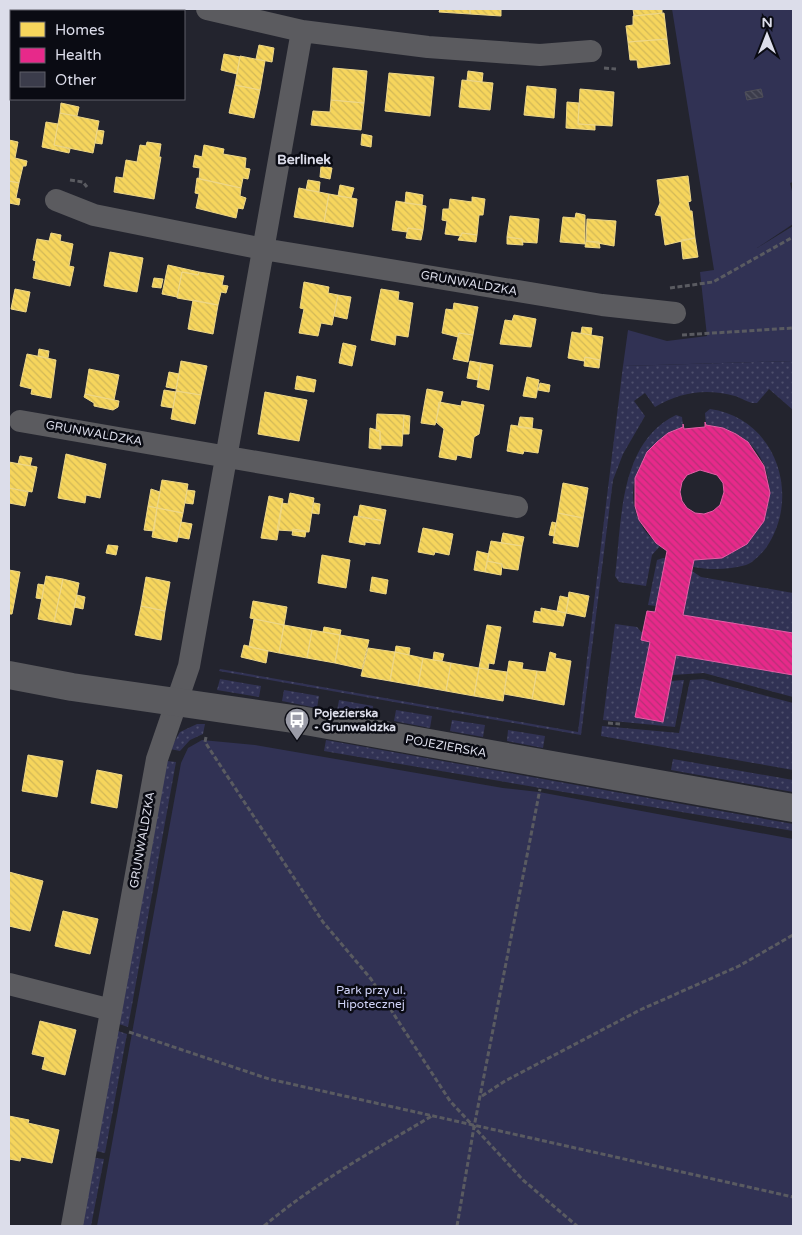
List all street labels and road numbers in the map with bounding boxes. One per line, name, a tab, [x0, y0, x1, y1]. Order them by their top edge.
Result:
street label: GRUNWALDZKA	[420, 268, 518, 298]
street label: GRUNWALDZKA	[45, 418, 143, 448]
street label: POJEZIERSKA	[404, 732, 488, 760]
street label: GRUNWALDZKA	[127, 791, 157, 889]

